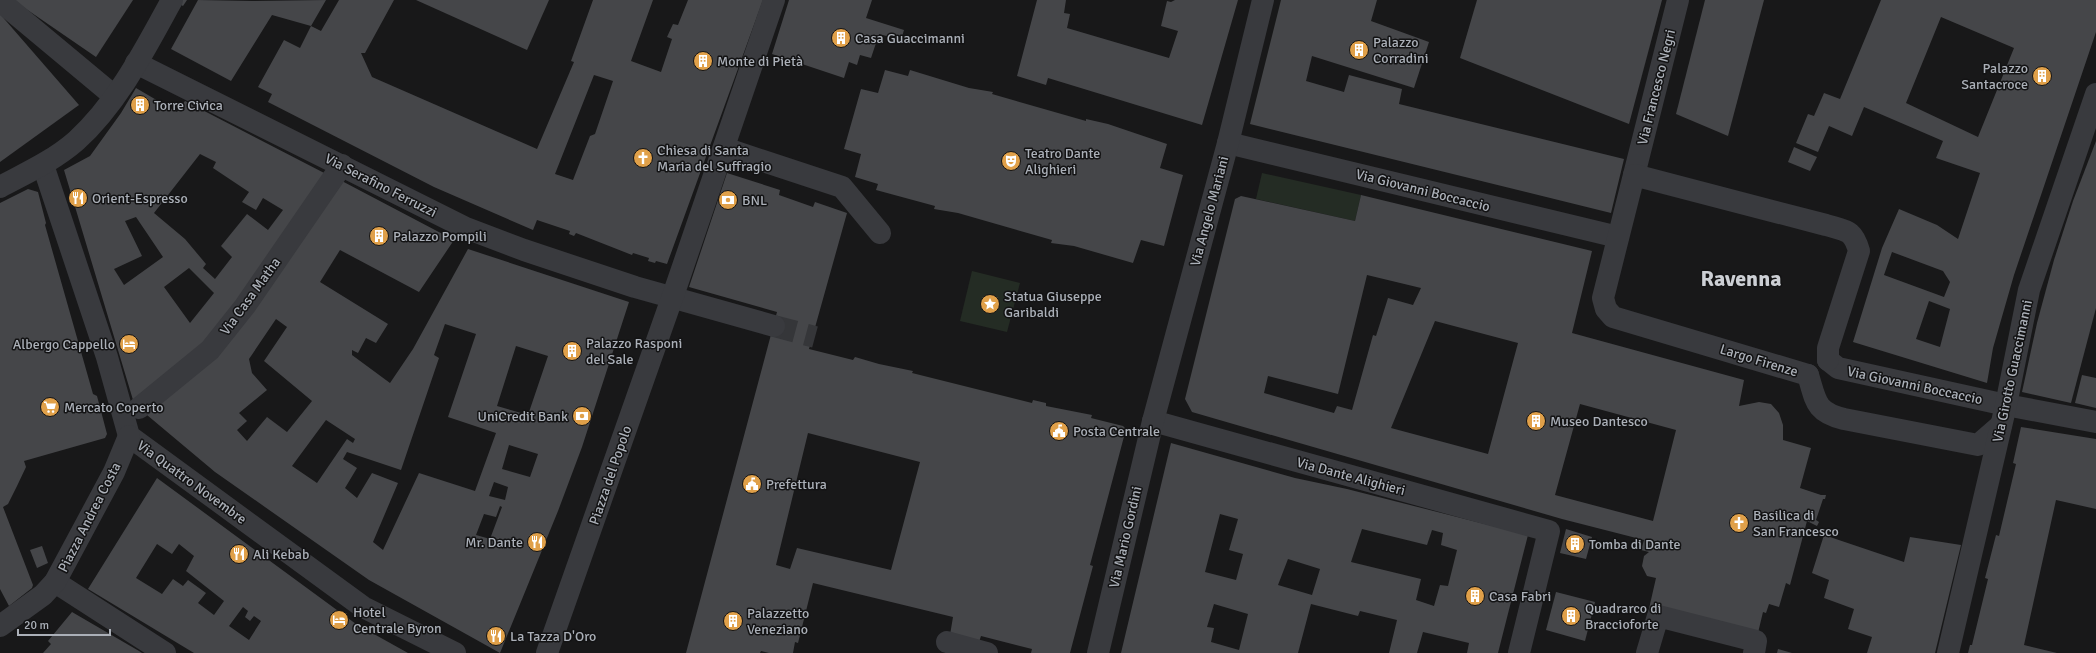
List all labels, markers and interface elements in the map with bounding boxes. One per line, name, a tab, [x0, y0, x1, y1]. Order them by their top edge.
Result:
building icon: Casa Guaccimanni	[830, 27, 852, 49]
street label: Via Francesco Negri	[1634, 28, 1679, 147]
place label: Casa Guaccimanni	[855, 30, 965, 47]
place label: Palazzo Corradini	[1373, 34, 1428, 67]
building icon: Palazzo Corradini	[1348, 39, 1370, 61]
building icon: Monte di Pietà	[692, 50, 714, 72]
place label: Monte di Pietà	[717, 53, 803, 70]
place label: Palazzo Santacroce	[1961, 60, 2028, 93]
building icon: Palazzo Santacroce	[2031, 65, 2053, 87]
building icon: Torre Civica	[129, 94, 151, 116]
place label: Torre Civica	[154, 97, 223, 114]
place label: Chiesa di Santa Maria del Suffragio	[657, 142, 772, 175]
place label: Teatro Dante Alighieri	[1025, 145, 1100, 178]
church icon: Chiesa di Santa Maria del Suffragio	[632, 147, 654, 169]
street label: Via Serafino Ferruzzi	[322, 150, 440, 221]
theatre icon: Teatro Dante Alighieri	[1000, 150, 1022, 172]
street label: Via Angelo Mariani	[1187, 154, 1232, 268]
street label: Via Giovanni Boccaccio	[1354, 166, 1492, 215]
restaurant icon: Orient-Espresso	[67, 187, 89, 209]
bank icon: BNL	[717, 189, 739, 211]
place label: Orient-Espresso	[92, 190, 188, 207]
place label: BNL	[742, 192, 767, 209]
building icon: Palazzo Pompili	[368, 225, 390, 247]
place label: Palazzo Pompili	[393, 228, 487, 245]
street label: Via Casa Matha	[217, 254, 284, 338]
district label: Ravenna	[1701, 265, 1781, 292]
place label: Statua Giuseppe Garibaldi	[1004, 288, 1102, 321]
place icon: Statua Giuseppe Garibaldi	[979, 293, 1001, 315]
street label: Via Girotto Guaccimanni	[1989, 298, 2036, 444]
hotel icon: Albergo Cappello	[118, 333, 140, 355]
place label: Palazzo Rasponi del Sale	[586, 335, 682, 368]
place label: Albergo Cappello	[13, 336, 115, 353]
building icon: Palazzo Rasponi del Sale	[561, 340, 583, 362]
street label: Largo Firenze	[1718, 341, 1800, 380]
street label: Via Giovanni Boccaccio	[1846, 363, 1984, 408]
supermarket icon: Mercato Coperto	[39, 396, 61, 418]
place label: Mercato Coperto	[64, 399, 163, 416]
bank icon: UniCredit Bank	[571, 405, 593, 427]
place label: UniCredit Bank	[478, 408, 568, 425]
building icon: Museo Dantesco	[1525, 410, 1547, 432]
place label: Museo Dantesco	[1550, 413, 1648, 430]
public building icon: Posta Centrale	[1048, 420, 1070, 442]
street label: Piazza del Popolo	[586, 423, 635, 527]
place label: Posta Centrale	[1073, 423, 1160, 440]
street label: Via Quattro Novembre	[134, 437, 250, 528]
street label: Via Dante Alighieri	[1295, 454, 1407, 499]
street label: Piazza Andrea Costa	[54, 459, 124, 575]
public building icon: Prefettura	[741, 473, 763, 495]
place label: Prefettura	[766, 476, 827, 493]
street label: Via Mario Gordini	[1106, 485, 1145, 590]
place label: Basilica di San Francesco	[1753, 507, 1839, 540]
church icon: Basilica di San Francesco	[1728, 512, 1750, 534]
restaurant icon: Mr. Dante	[526, 531, 548, 553]
building icon: Tomba di Dante	[1564, 533, 1586, 555]
place label: Mr. Dante	[465, 534, 523, 551]
place label: Tomba di Dante	[1589, 536, 1680, 553]
restaurant icon: Ali Kebab	[228, 543, 250, 565]
place label: Ali Kebab	[253, 546, 309, 563]
building icon: Casa Fabri	[1464, 585, 1486, 607]
place label: Casa Fabri	[1489, 588, 1551, 605]
place label: Quadrarco di Braccioforte	[1585, 600, 1661, 633]
place label: Hotel Centrale Byron	[353, 604, 442, 637]
place label: Palazzetto Veneziano	[747, 605, 809, 638]
building icon: Quadrarco di Braccioforte	[1560, 605, 1582, 627]
hotel icon: Hotel Centrale Byron	[328, 609, 350, 631]
building icon: Palazzetto Veneziano	[722, 610, 744, 632]
scale bar	[18, 611, 110, 637]
text: 20 m	[24, 618, 49, 633]
restaurant icon: La Tazza D'Oro	[485, 625, 507, 647]
place label: La Tazza D'Oro	[510, 628, 596, 645]

